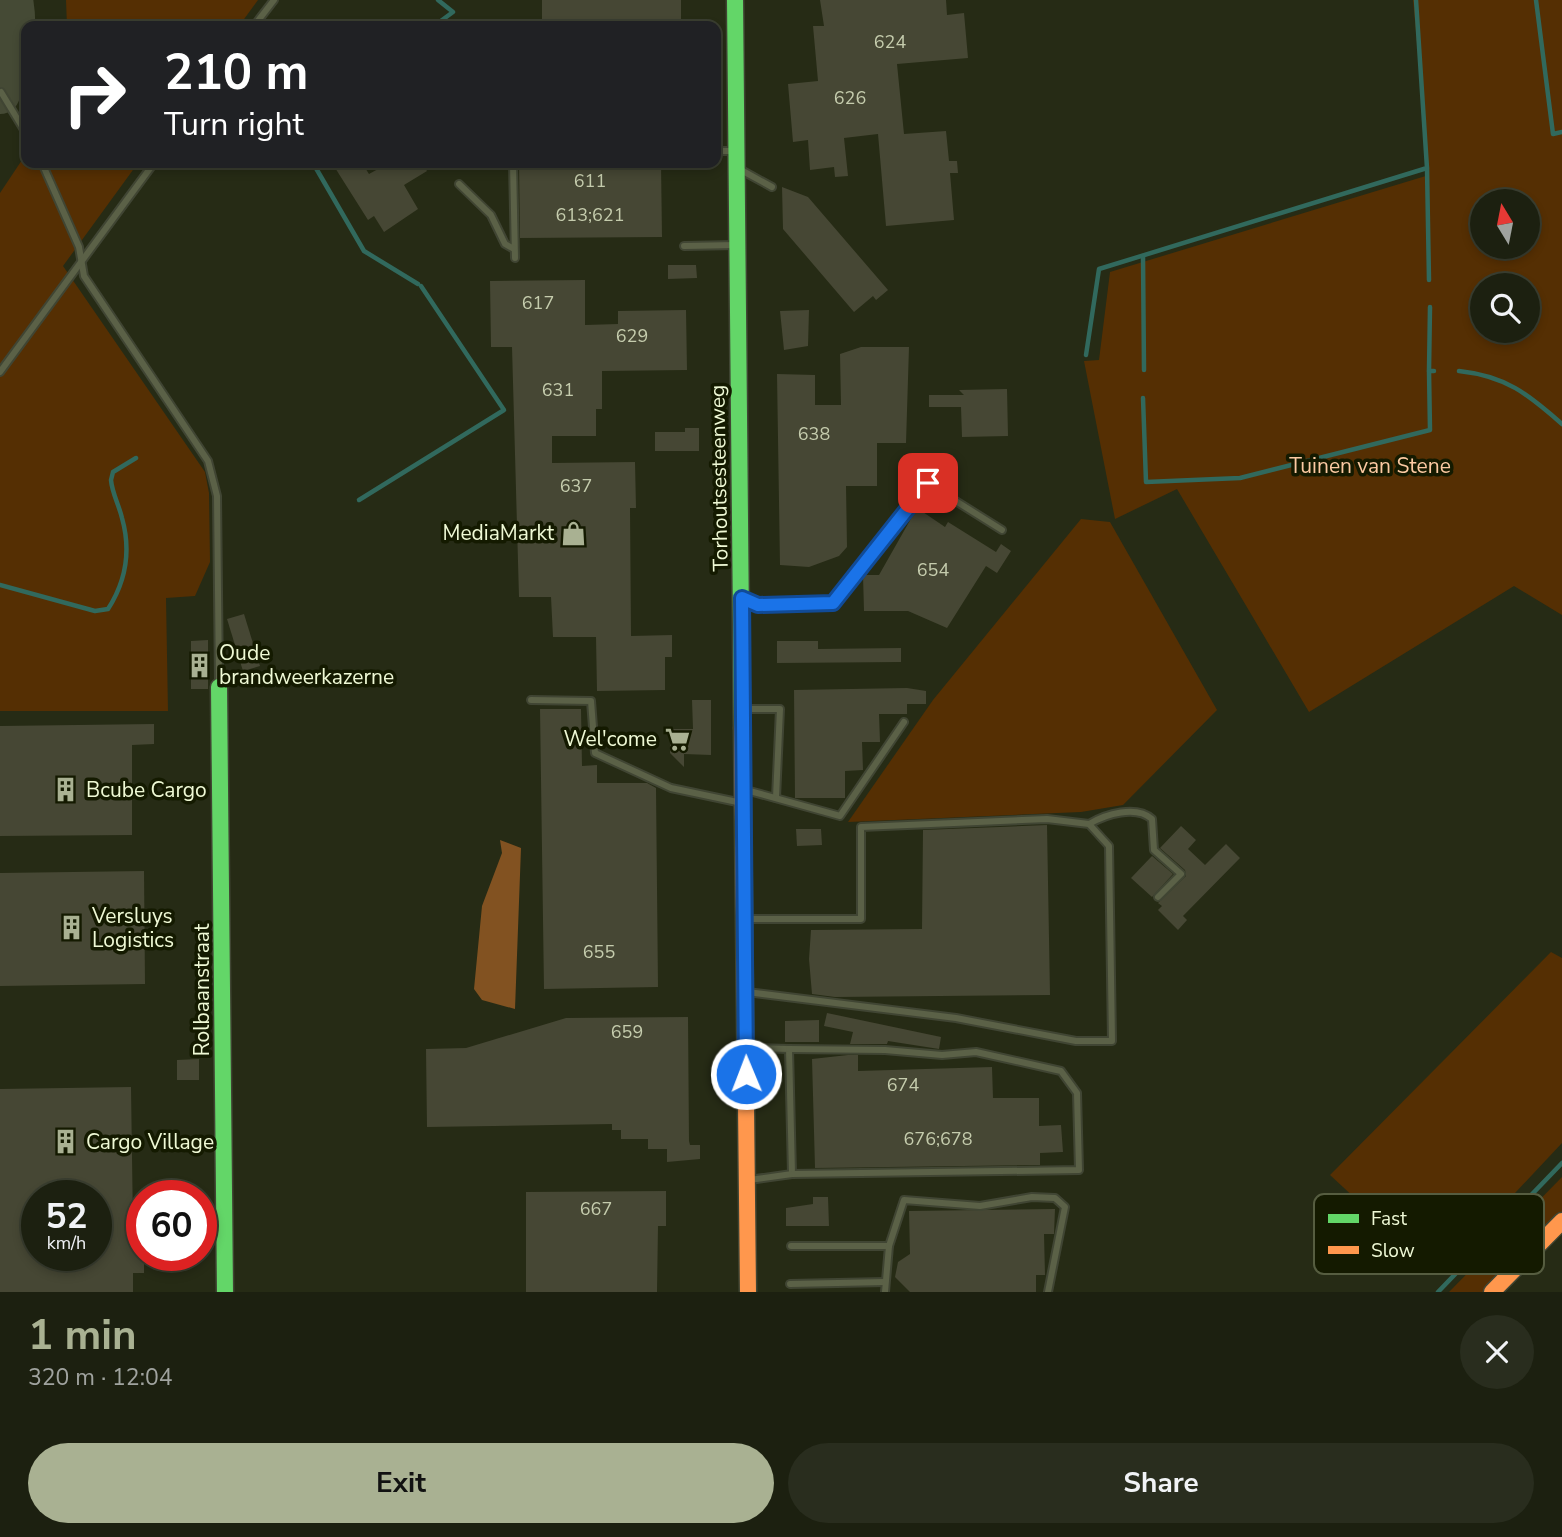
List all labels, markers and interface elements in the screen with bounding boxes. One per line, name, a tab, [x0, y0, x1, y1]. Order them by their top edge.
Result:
house number: 624	[874, 30, 906, 54]
text: 210 m	[164, 39, 308, 106]
icon: right	[49, 49, 140, 140]
house number: 626	[834, 86, 866, 110]
text: Turn right	[164, 103, 304, 146]
house number: 611	[574, 169, 606, 193]
north arrow	[1470, 189, 1540, 259]
map controls	[1470, 189, 1540, 343]
house number: 613;621	[556, 203, 624, 227]
button: search	[1470, 273, 1540, 343]
house number: 617	[522, 291, 554, 315]
house number: 629	[616, 324, 648, 348]
house number: 631	[542, 378, 574, 402]
street label: Torhoutsesteenweg	[703, 384, 735, 572]
house number: 638	[798, 422, 830, 446]
park label: Tuinen van Stene	[1289, 452, 1451, 480]
pin	[898, 453, 958, 513]
icon: arrive	[909, 464, 947, 502]
house number: 637	[560, 474, 592, 498]
place label: MediaMarkt	[442, 519, 555, 547]
shop icon: MediaMarkt	[560, 519, 588, 547]
house number: 654	[917, 558, 949, 582]
place label: Oude brandweerkazerne	[219, 639, 394, 691]
building icon: Oude brandweerkazerne	[185, 651, 213, 679]
place label: Wel'come	[564, 725, 657, 753]
supermarket icon: Wel'come	[663, 725, 691, 753]
building icon: Bcube Cargo	[52, 776, 80, 804]
place label: Bcube Cargo	[86, 776, 207, 804]
place label: Versluys Logistics	[91, 902, 174, 954]
building icon: Versluys Logistics	[58, 914, 86, 942]
street label: Rolbaanstraat	[188, 923, 216, 1056]
house number: 655	[583, 940, 615, 964]
house number: 659	[611, 1020, 643, 1044]
position arrow	[709, 1037, 783, 1111]
house number: 674	[887, 1073, 919, 1097]
house number: 676;678	[904, 1127, 972, 1151]
building icon: Cargo Village	[52, 1128, 80, 1156]
place label: Cargo Village	[86, 1128, 214, 1156]
speed limit sign: 60	[126, 1180, 217, 1271]
text: 52	[45, 1193, 88, 1240]
legend	[1314, 1194, 1544, 1274]
house number: 667	[580, 1197, 612, 1221]
text: Fast	[1371, 1206, 1407, 1232]
text: km/h	[47, 1231, 86, 1255]
text: Slow	[1371, 1238, 1415, 1264]
text: 1 min	[28, 1307, 137, 1364]
button: close	[1460, 1315, 1534, 1389]
text: 320 m · 12:04	[28, 1362, 173, 1393]
button: Exit	[28, 1443, 774, 1523]
button: Share	[788, 1443, 1534, 1523]

